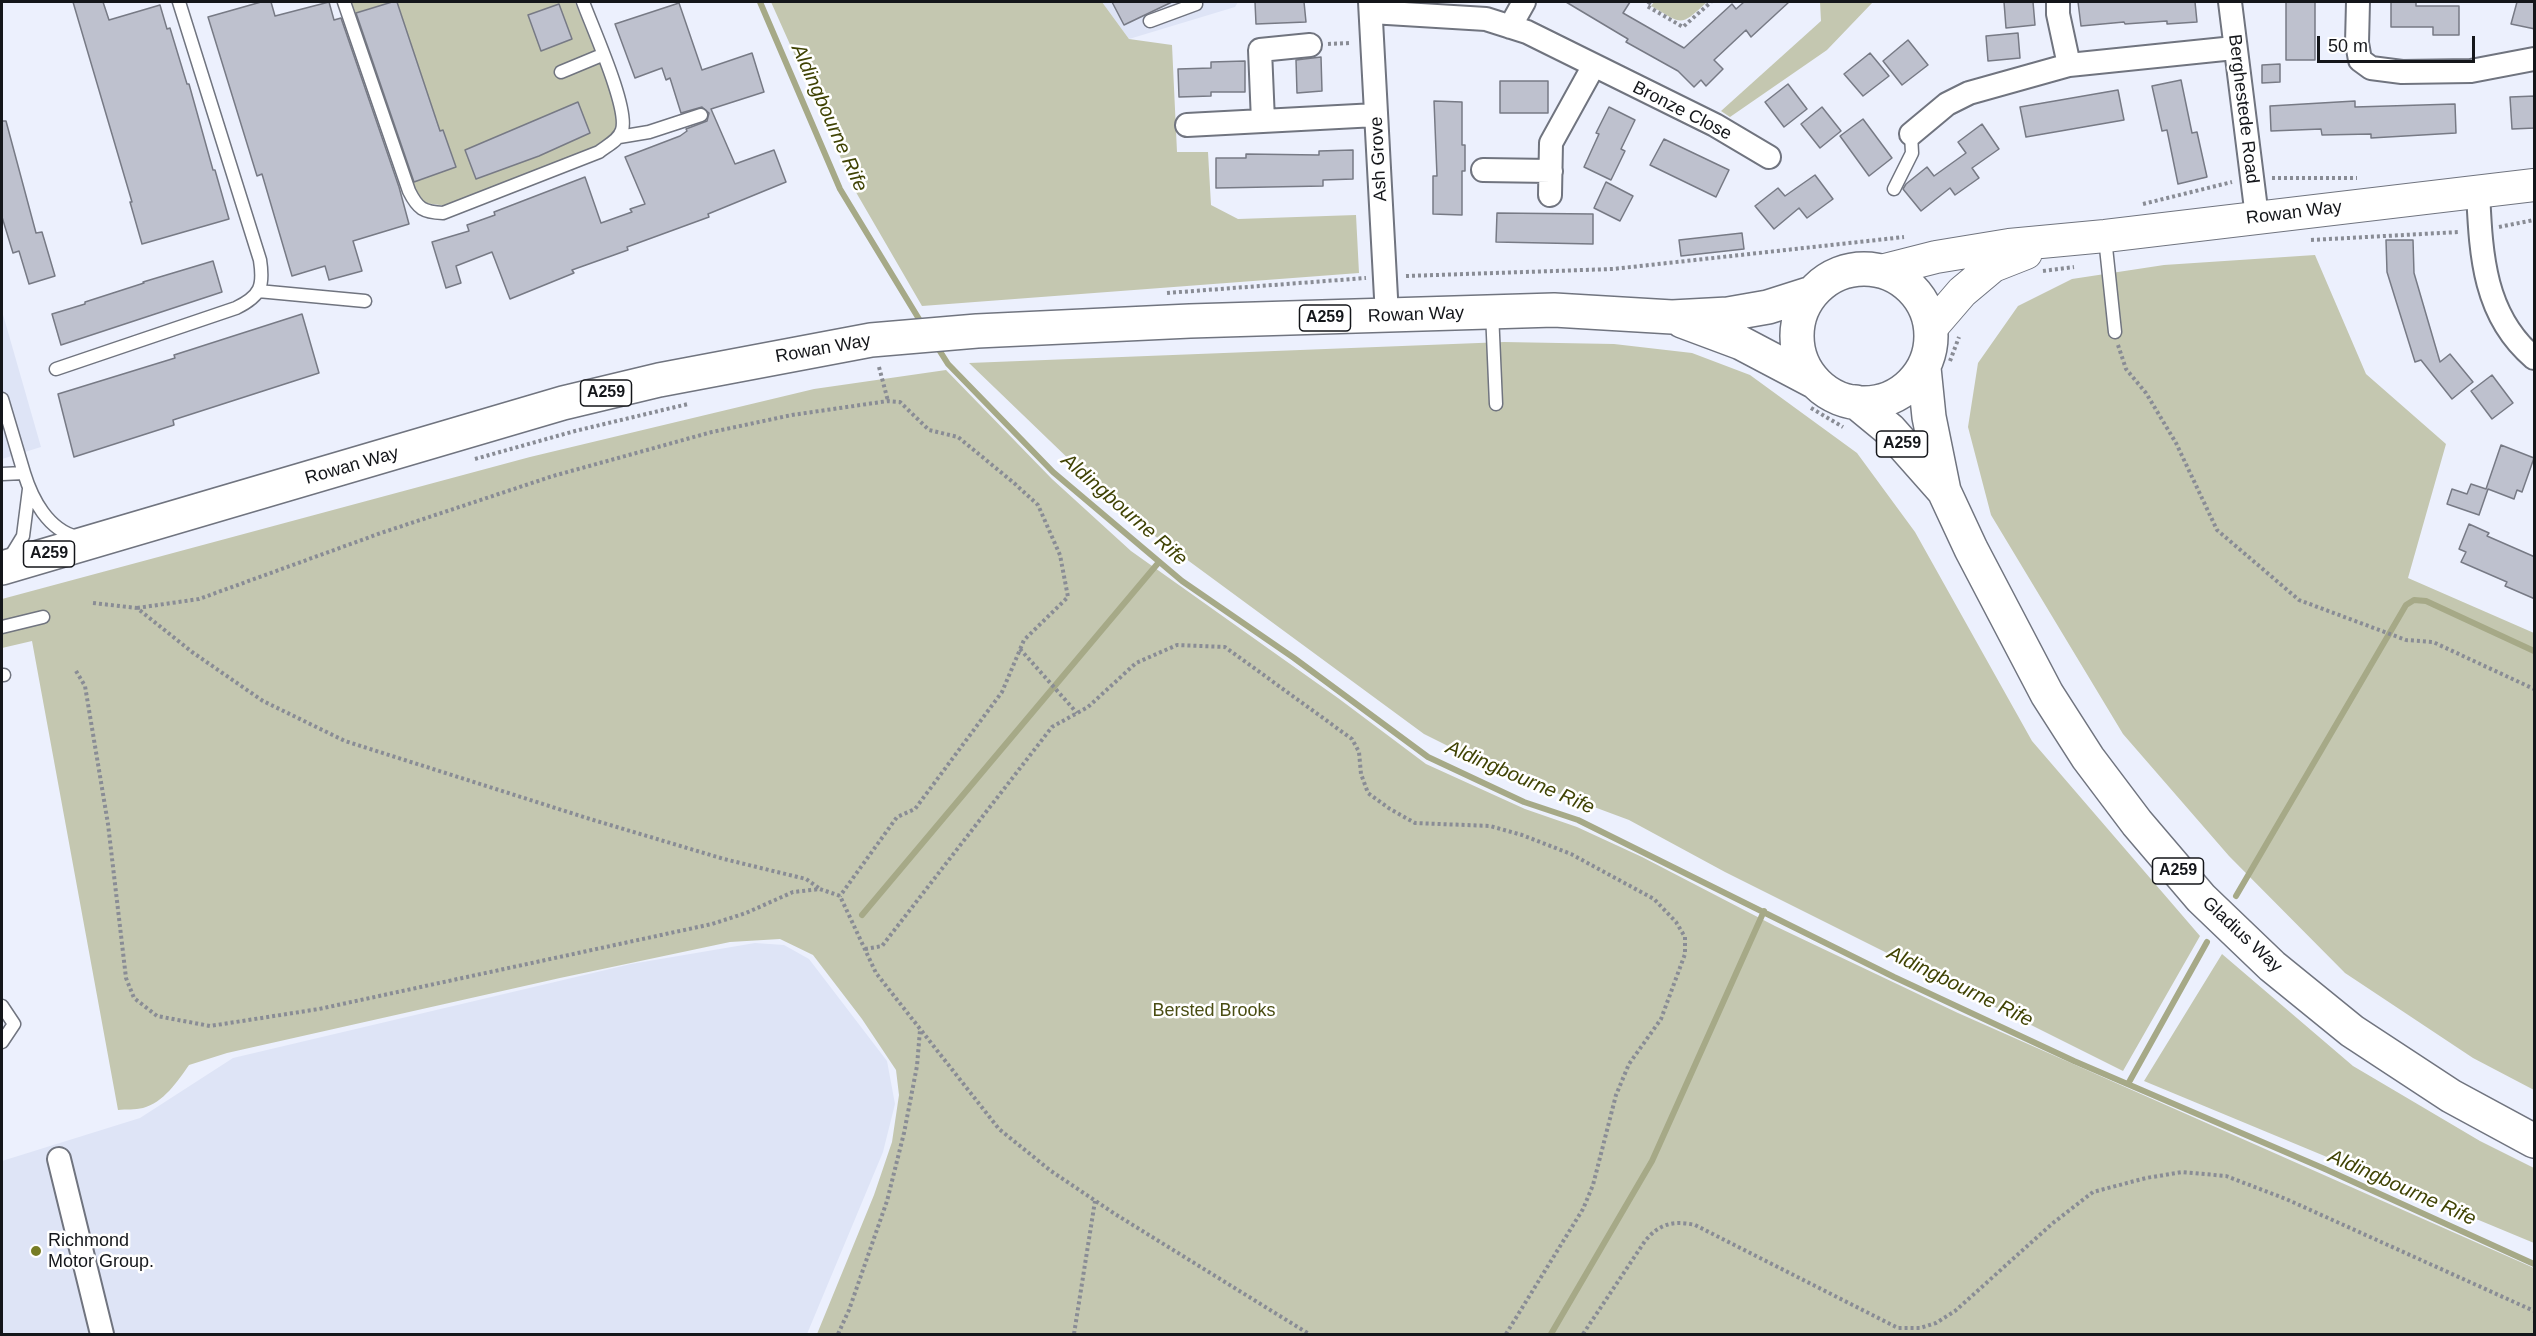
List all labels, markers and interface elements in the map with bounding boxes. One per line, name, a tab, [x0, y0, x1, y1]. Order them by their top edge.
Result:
scale bar	[2320, 24, 2478, 62]
street label: Berghestede Road	[2223, 33, 2263, 185]
text: 50 m	[2328, 36, 2368, 56]
water label: Aldingbourne Rife	[786, 40, 872, 196]
street label: Bronze Close	[1629, 77, 1735, 145]
street label: Ash Grove	[1366, 116, 1392, 202]
street label: Rowan Way	[2245, 196, 2343, 230]
street label: Rowan Way	[1367, 303, 1465, 327]
road number: A259	[1300, 305, 1350, 331]
street label: Rowan Way	[774, 330, 872, 368]
road number: A259	[580, 380, 632, 406]
road number: A259	[1876, 431, 1928, 457]
street label: Rowan Way	[303, 442, 401, 490]
water label: Aldingbourne Rife	[1056, 449, 1192, 571]
road number: A259	[23, 541, 74, 567]
water label: Aldingbourne Rife	[1442, 736, 1598, 820]
road number: A259	[2152, 858, 2204, 884]
street label: Gladius Way	[2198, 893, 2286, 977]
water label: Aldingbourne Rife	[1883, 941, 2037, 1033]
park label: Bersted Brooks	[1152, 1000, 1276, 1022]
water label: Aldingbourne Rife	[2324, 1145, 2480, 1231]
place label: Richmond Motor Group.	[48, 1230, 154, 1272]
marker: Richmond Motor Group.	[29, 1244, 43, 1258]

